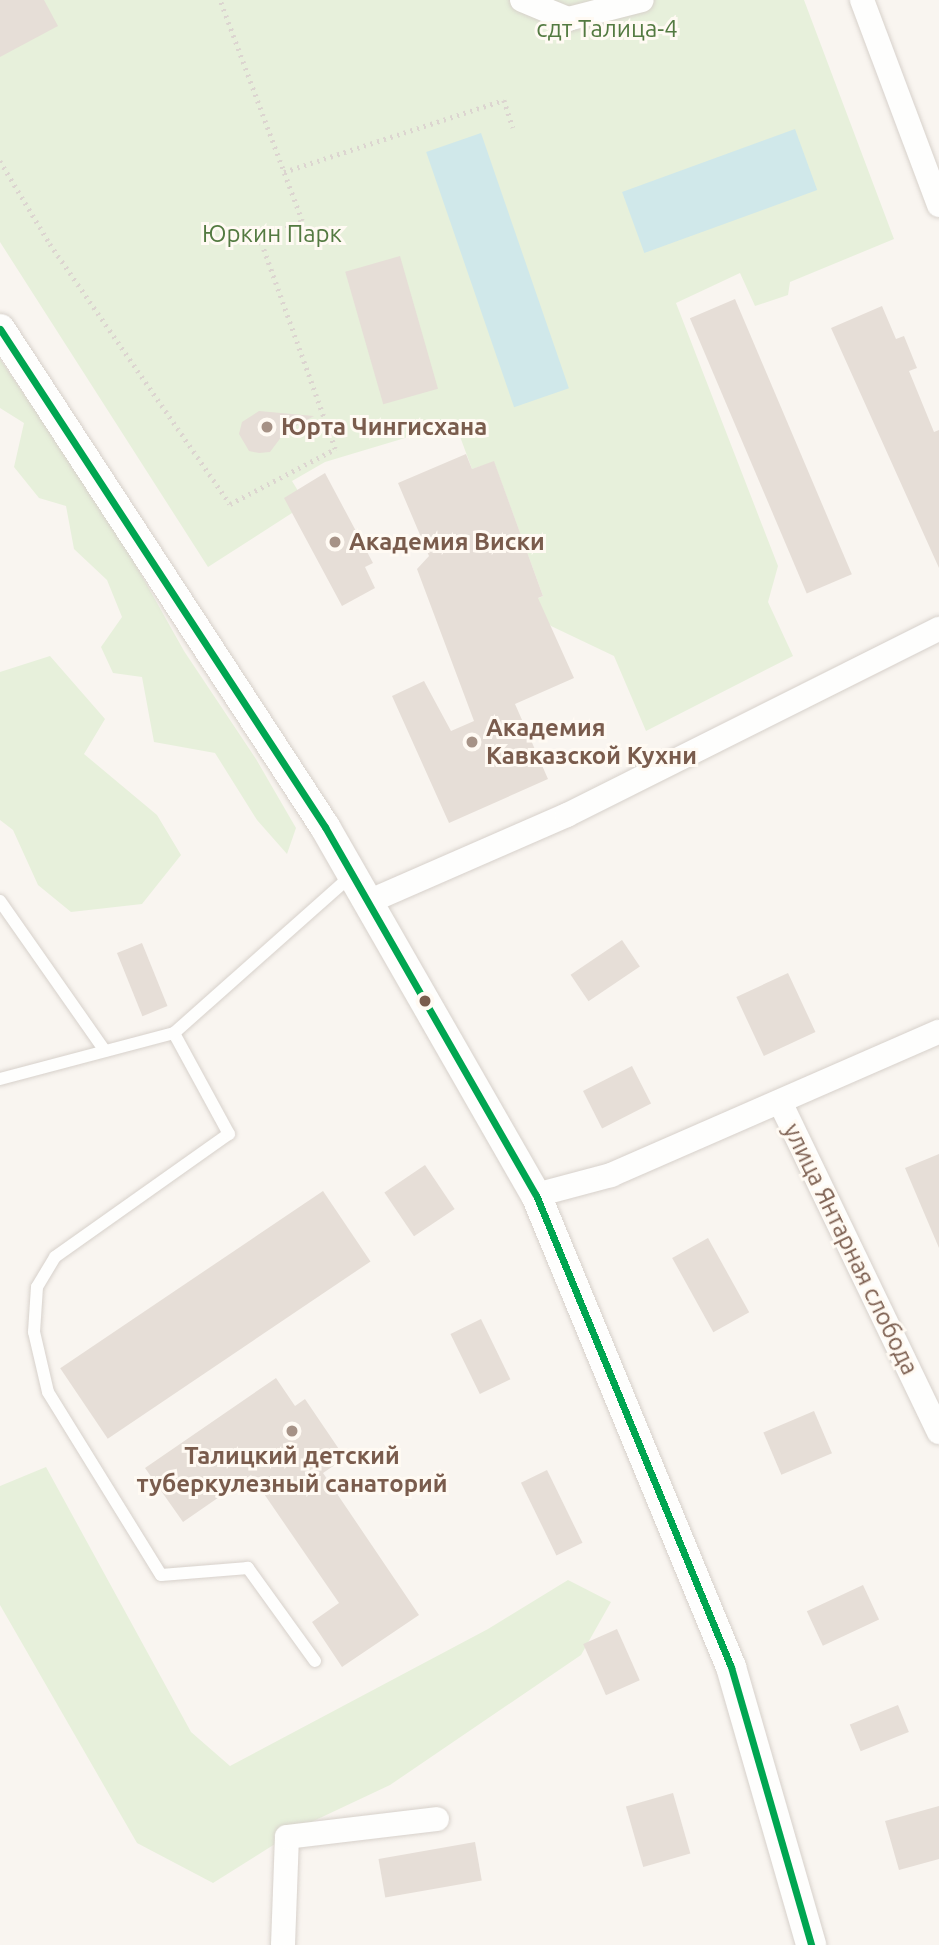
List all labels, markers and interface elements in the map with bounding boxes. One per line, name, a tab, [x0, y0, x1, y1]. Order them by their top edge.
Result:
park label: сдт Талица-4	[536, 15, 678, 43]
park label: Юркин Парк	[202, 220, 342, 248]
place label: Юрта Чингисхана	[281, 413, 487, 441]
marker: Юрта Чингисхана	[259, 419, 275, 435]
place label: Академия Виски	[349, 528, 545, 556]
marker: Академия Виски	[327, 534, 343, 550]
place label: Академия Кавказской Кухни	[486, 714, 697, 770]
marker: Академия Кавказской Кухни	[464, 734, 480, 750]
unlabelled marker	[418, 994, 432, 1008]
street label: улица Янтарная слобода	[778, 1119, 924, 1379]
marker: Талицкий детский туберкулезный санаторий	[284, 1423, 300, 1439]
place label: Талицкий детский туберкулезный санаторий	[137, 1442, 447, 1498]

